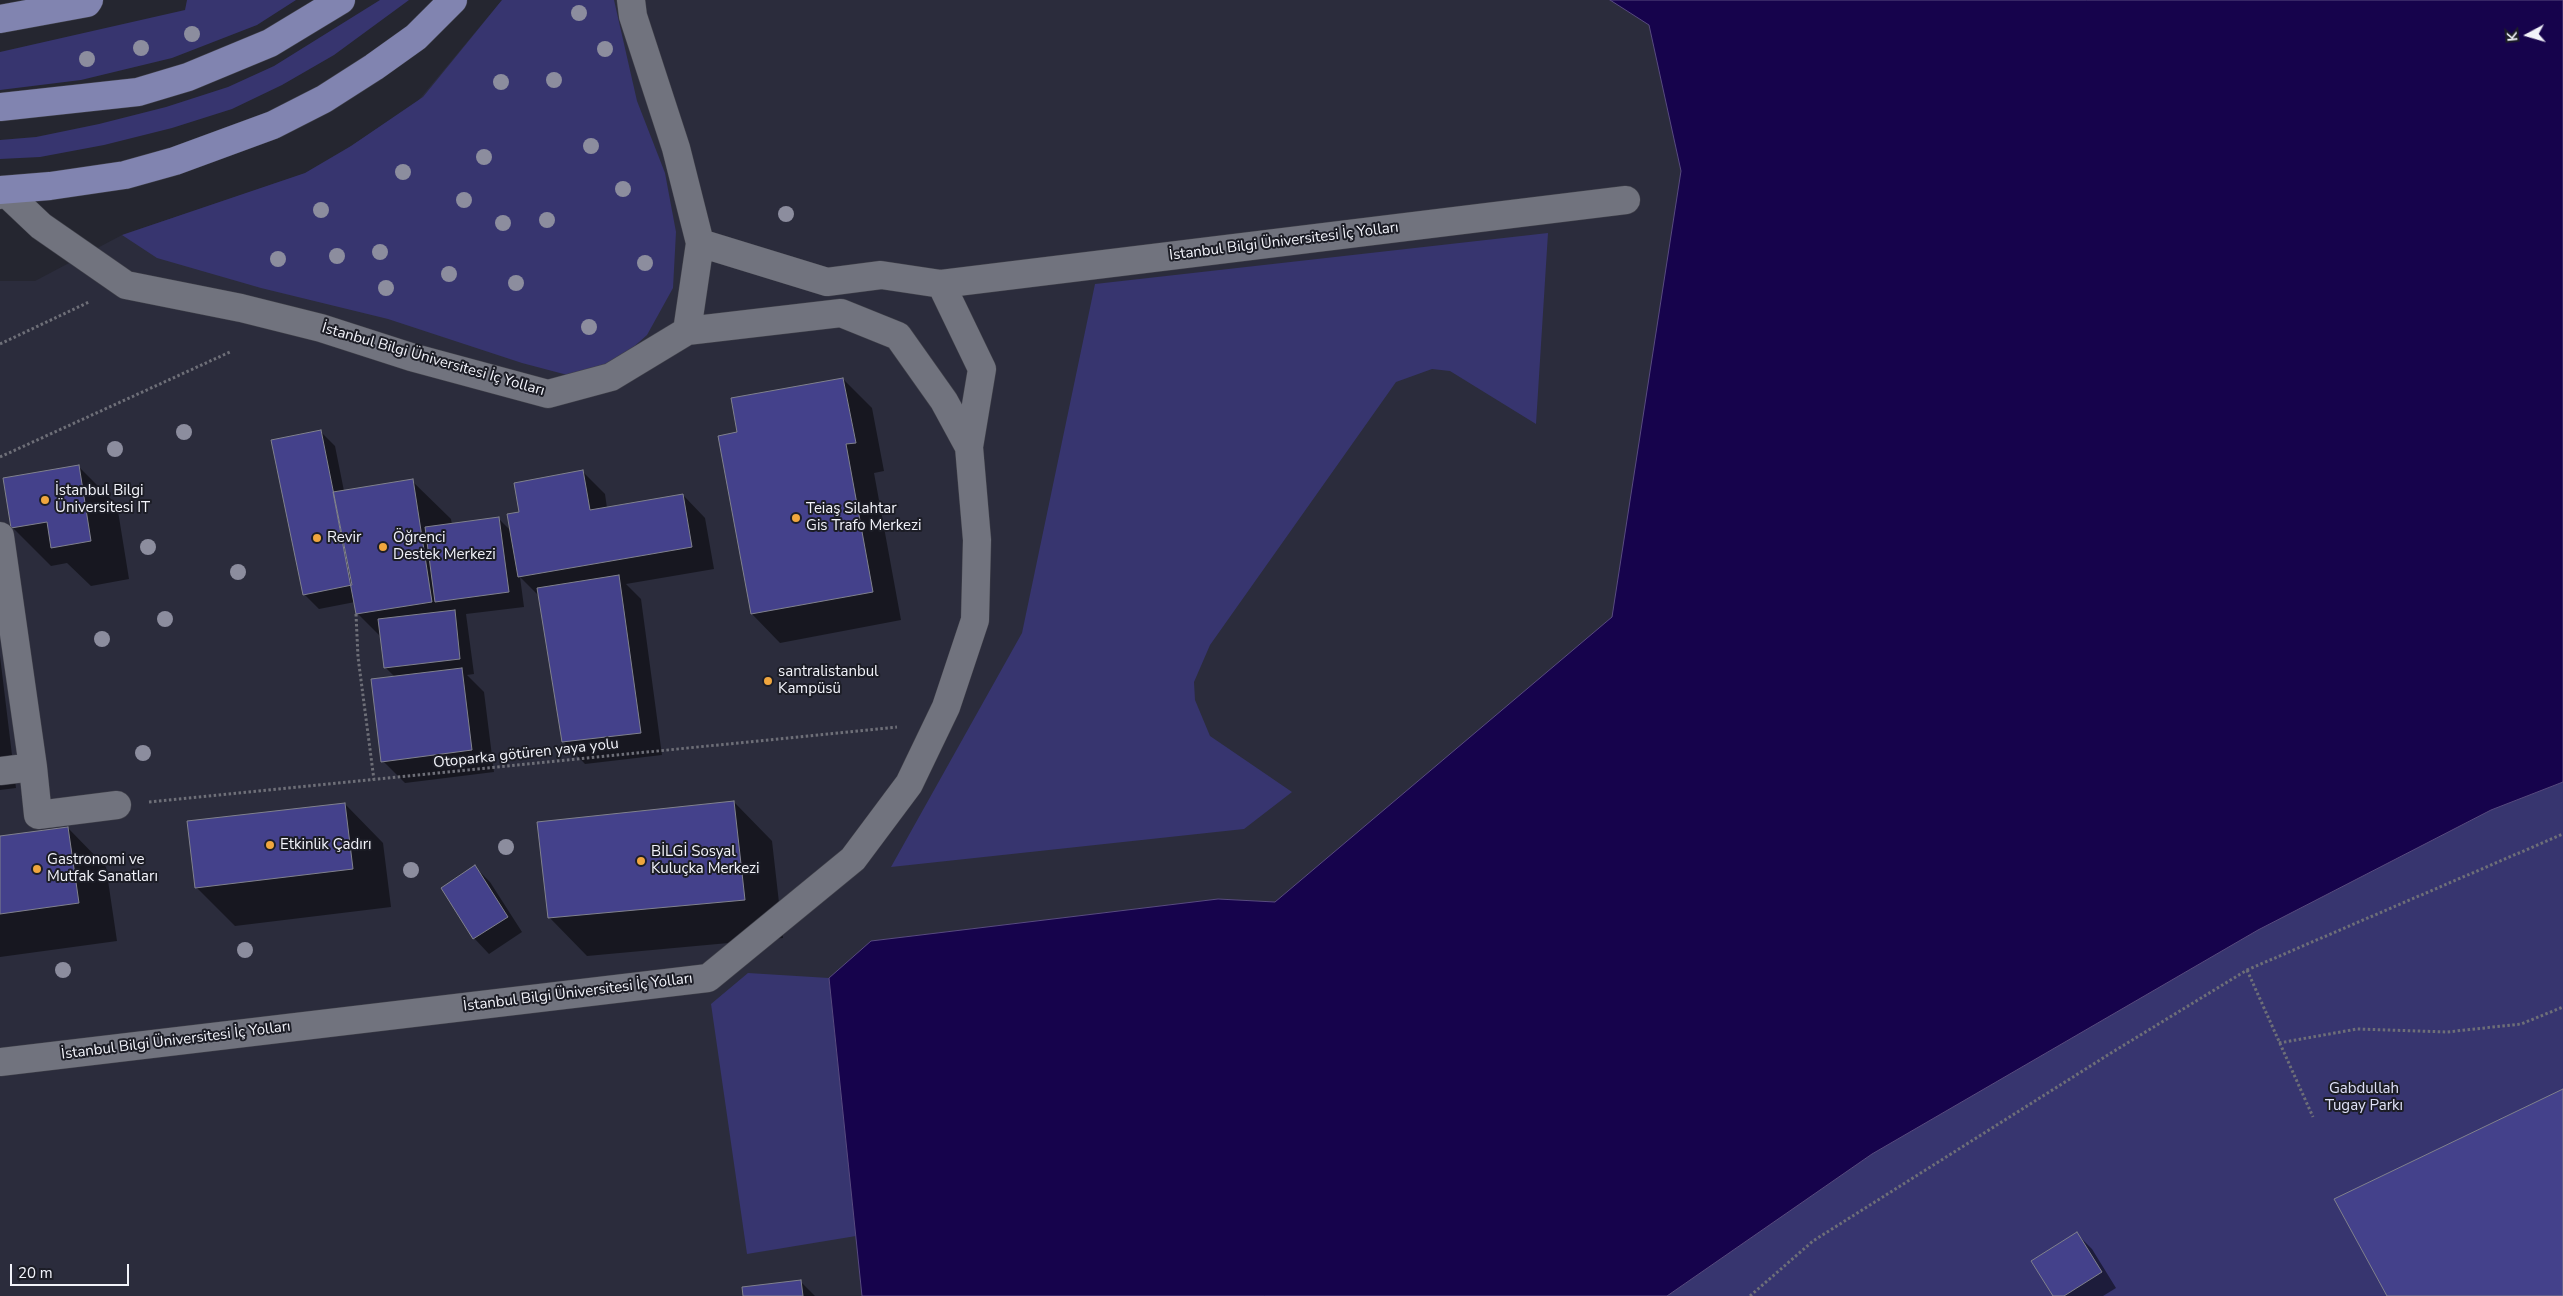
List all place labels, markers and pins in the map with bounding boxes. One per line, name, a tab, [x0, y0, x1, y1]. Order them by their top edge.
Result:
place label: İstanbul Bilgi Üniversitesi IT	[55, 482, 150, 517]
marker: İstanbul Bilgi Üniversitesi IT	[39, 494, 51, 506]
place label: Teiaş Silahtar Gis Trafo Merkezi	[806, 500, 921, 535]
marker: Teiaş Silahtar Gis Trafo Merkezi	[790, 512, 802, 524]
place label: Revir	[327, 529, 361, 547]
place label: Öğrenci Destek Merkezi	[393, 529, 496, 564]
marker: Revir	[311, 532, 323, 544]
marker: Öğrenci Destek Merkezi	[377, 541, 389, 553]
place label: santralistanbul Kampüsü	[778, 663, 879, 698]
marker: santralistanbul Kampüsü	[762, 675, 774, 687]
place label: Etkinlik Çadırı	[280, 836, 372, 854]
marker: Etkinlik Çadırı	[264, 839, 276, 851]
place label: BİLGİ Sosyal Kuluçka Merkezi	[651, 843, 760, 878]
place label: Gastronomi ve Mutfak Sanatları	[47, 851, 158, 886]
marker: BİLGİ Sosyal Kuluçka Merkezi	[635, 855, 647, 867]
marker: Gastronomi ve Mutfak Sanatları	[31, 863, 43, 875]

